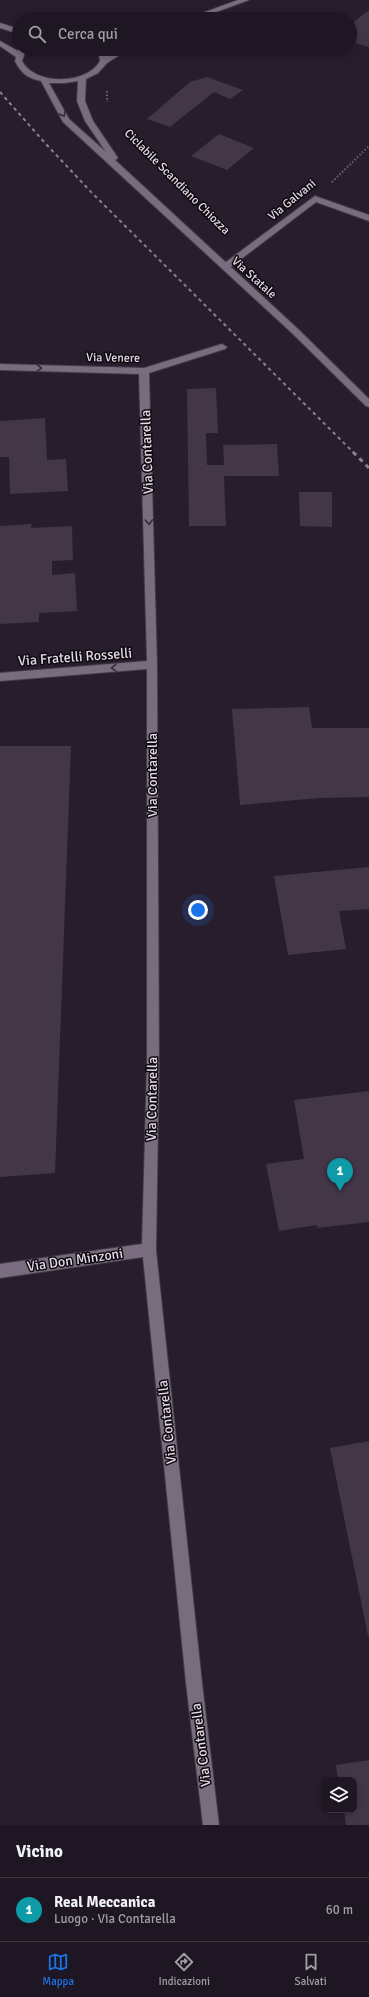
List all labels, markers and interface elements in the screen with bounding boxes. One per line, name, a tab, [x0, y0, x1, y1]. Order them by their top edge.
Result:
search box	[12, 12, 357, 56]
icon: search	[26, 23, 48, 45]
text: Cerca qui	[58, 25, 118, 43]
one-way arrow	[59, 110, 66, 117]
street label: Ciclabile Scandiano Chiozza	[121, 126, 233, 238]
street label: Via Galvani	[265, 176, 319, 224]
street label: Via Statale	[228, 254, 280, 302]
street label: Via Venere	[86, 350, 140, 366]
one-way arrow	[36, 364, 42, 372]
street label: Via Contarella	[137, 410, 157, 494]
one-way arrow	[144, 519, 153, 525]
street label: Via Fratelli Rosselli	[17, 645, 133, 669]
one-way arrow	[111, 663, 117, 672]
street label: Via Contarella	[144, 733, 161, 817]
your location	[188, 900, 208, 920]
street label: Via Contarella	[143, 1057, 161, 1141]
pin: 1	[327, 1158, 353, 1191]
street label: Via Don Minzoni	[26, 1245, 124, 1275]
street label: Via Contarella	[154, 1379, 180, 1465]
street label: Via Contarella	[187, 1702, 215, 1788]
map controls	[321, 1777, 357, 1813]
button: layers	[321, 1777, 357, 1813]
text: Vicino	[16, 1841, 63, 1862]
text: Real Meccanica	[54, 1893, 155, 1911]
text: 1	[25, 1902, 33, 1918]
text: 60 m	[326, 1902, 353, 1918]
text: Luogo · Via Contarella	[54, 1911, 176, 1927]
tab: Mappa	[42, 1951, 74, 1988]
tab: Indicazioni	[159, 1951, 210, 1988]
tab: Salvati	[295, 1951, 327, 1988]

